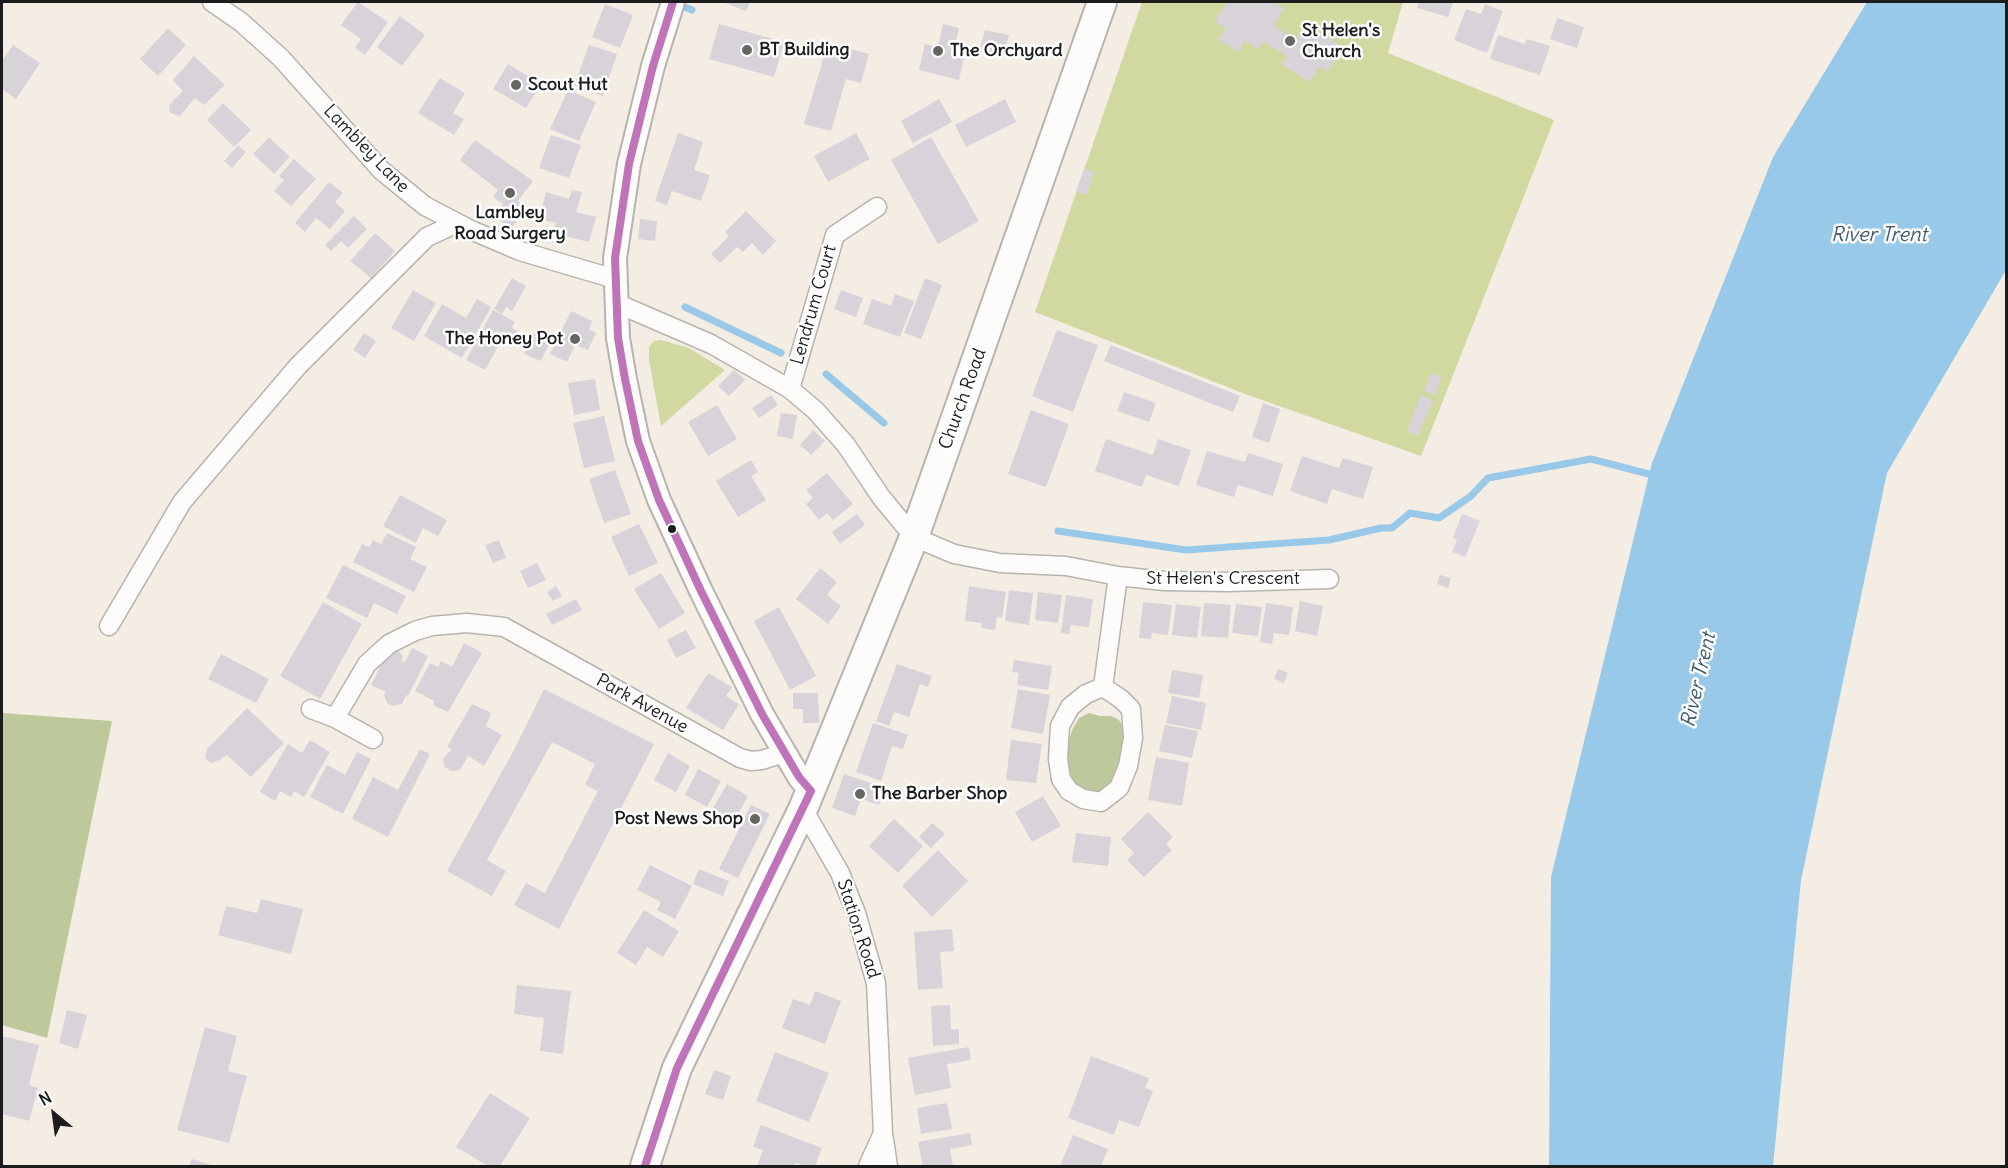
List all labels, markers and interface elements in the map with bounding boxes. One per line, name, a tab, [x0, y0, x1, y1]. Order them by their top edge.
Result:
place label: St Helen's Church	[1302, 20, 1380, 63]
marker: St Helen's Church	[1283, 34, 1297, 48]
place label: BT Building	[759, 39, 849, 61]
place label: The Orchyard	[950, 40, 1063, 62]
marker: BT Building	[740, 43, 754, 57]
marker: The Orchyard	[931, 44, 945, 58]
place label: Scout Hut	[528, 74, 607, 96]
marker: Scout Hut	[509, 78, 523, 92]
street label: Lambley Lane	[319, 101, 413, 197]
marker: Lambley Road Surgery	[503, 186, 517, 200]
place label: Lambley Road Surgery	[454, 202, 566, 244]
water label: River Trent	[1831, 223, 1927, 247]
street label: Lendrum Court	[787, 243, 841, 367]
place label: The Honey Pot	[445, 328, 563, 350]
marker: The Honey Pot	[568, 332, 582, 346]
street label: Church Road	[935, 346, 991, 452]
unlabelled marker	[666, 523, 678, 535]
street label: St Helen's Crescent	[1146, 568, 1300, 590]
water label: River Trent	[1676, 630, 1722, 730]
street label: Park Avenue	[592, 670, 692, 738]
place label: The Barber Shop	[872, 783, 1007, 805]
marker: The Barber Shop	[853, 787, 867, 801]
place label: Post News Shop	[615, 808, 743, 830]
marker: Post News Shop	[748, 812, 762, 826]
street label: Station Road	[832, 877, 884, 981]
north arrow	[24, 1084, 84, 1144]
text: N	[36, 1087, 55, 1110]

